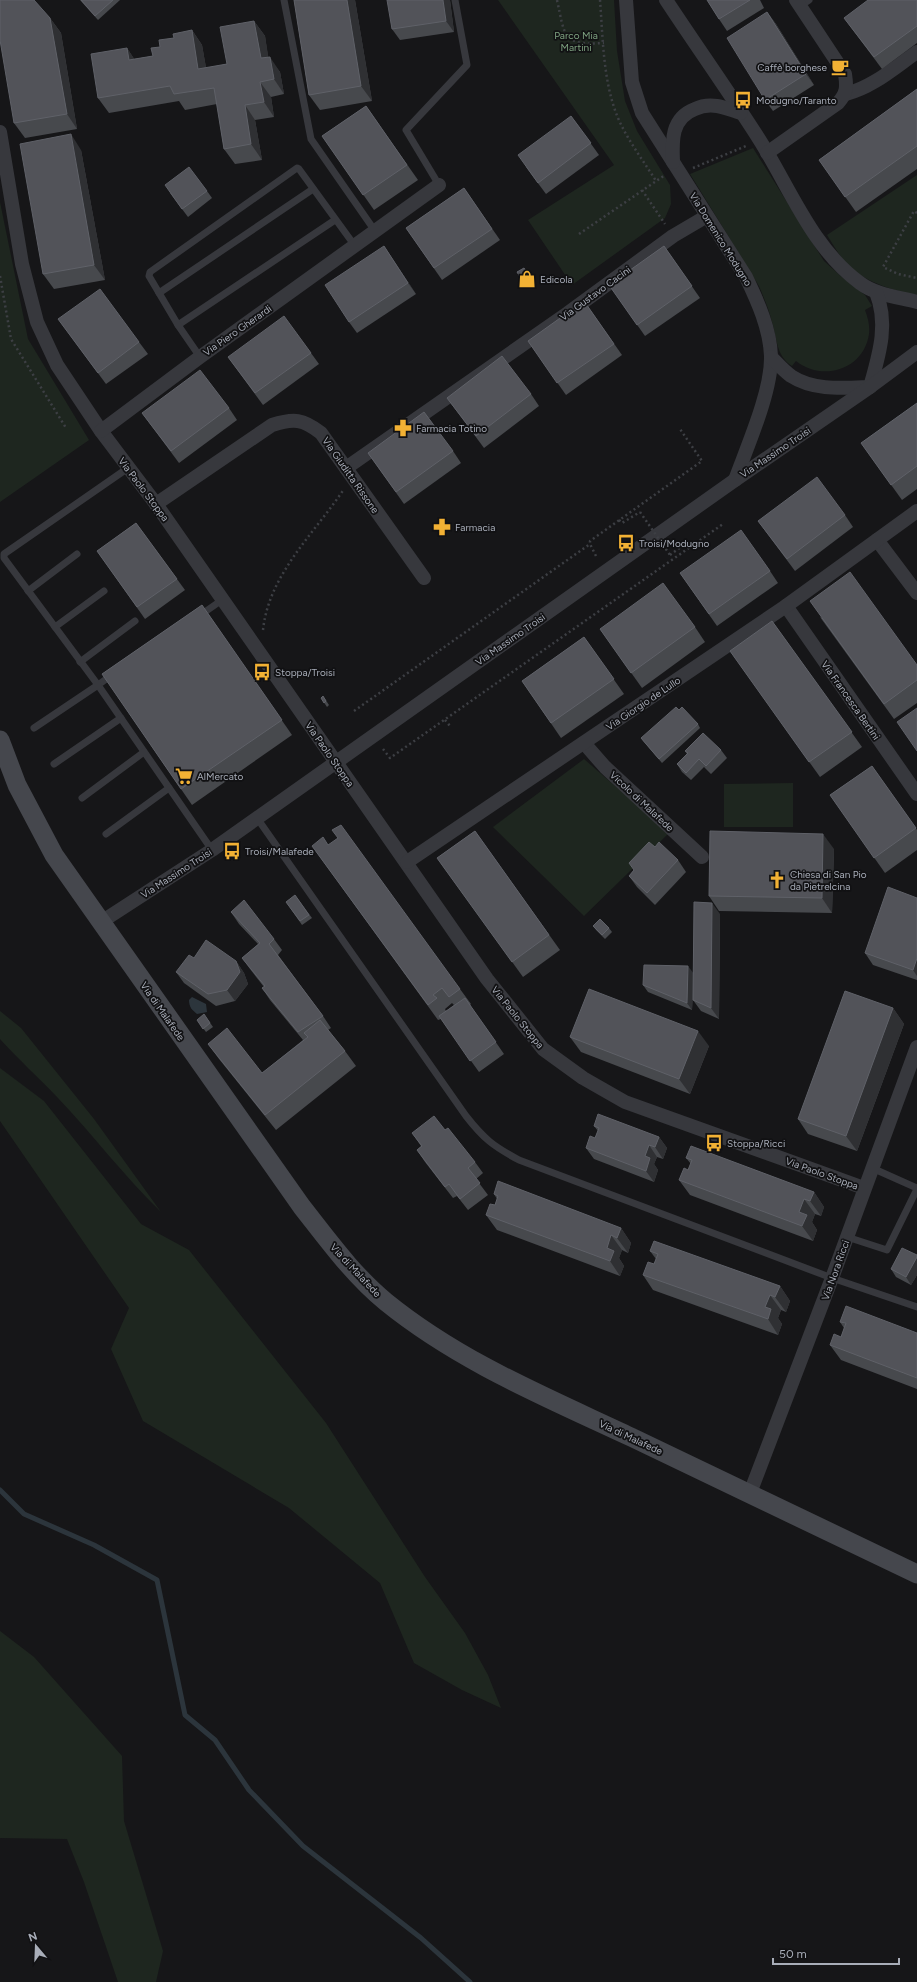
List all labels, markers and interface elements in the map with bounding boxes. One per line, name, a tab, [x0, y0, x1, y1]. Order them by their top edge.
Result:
park label: Parco Mia Martini	[554, 29, 598, 54]
cafe icon: Caffè borghese	[830, 57, 850, 77]
place label: Caffè borghese	[757, 61, 828, 74]
bus stop icon: Modugno/Taranto	[733, 90, 753, 110]
place label: Modugno/Taranto	[756, 94, 837, 107]
street label: Via Domenico Modugno	[686, 190, 755, 289]
street label: Via Gustavo Cacini	[557, 263, 633, 324]
shop icon: Edicola	[517, 269, 537, 289]
place label: Edicola	[540, 273, 573, 286]
street label: Via Piero Gherardi	[200, 302, 274, 359]
pharmacy icon: Farmacia Totino	[393, 418, 413, 438]
place label: Farmacia Totino	[416, 422, 487, 435]
street label: Via Massimo Troisi	[738, 424, 813, 481]
street label: Via Giuditta Rissone	[319, 435, 382, 516]
street label: Via Paolo Stoppa	[115, 455, 172, 524]
pharmacy icon: Farmacia	[432, 517, 452, 537]
place label: Farmacia	[455, 521, 495, 534]
bus stop icon: Troisi/Modugno	[616, 533, 636, 553]
place label: Troisi/Modugno	[639, 537, 710, 550]
street label: Via Massimo Troisi	[473, 610, 548, 668]
street label: Via Francesca Bertini	[818, 658, 883, 742]
bus stop icon: Stoppa/Troisi	[252, 662, 272, 682]
place label: Stoppa/Troisi	[275, 666, 335, 679]
street label: Via Giorgio de Lullo	[604, 674, 683, 733]
street label: Via Paolo Stoppa	[302, 719, 357, 789]
supermarket icon: AlMercato	[174, 766, 194, 786]
street label: Vicolo di Malafede	[607, 768, 677, 835]
place label: AlMercato	[197, 770, 244, 783]
bus stop icon: Troisi/Malafede	[222, 841, 242, 861]
place label: Troisi/Malafede	[245, 845, 314, 858]
street label: Via Massimo Troisi	[138, 846, 214, 901]
place label: Chiesa di San Pio da Pietrelcina	[790, 868, 867, 893]
church icon: Chiesa di San Pio da Pietrelcina	[767, 870, 787, 890]
street label: Via di Malafede	[138, 979, 188, 1044]
street label: Via Paolo Stoppa	[488, 983, 547, 1051]
bus stop icon: Stoppa/Ricci	[704, 1133, 724, 1153]
place label: Stoppa/Ricci	[727, 1137, 785, 1150]
street label: Via Paolo Stoppa	[784, 1154, 860, 1193]
street label: Via Nora Ricci	[819, 1238, 852, 1302]
street label: Via di Malafede	[327, 1241, 384, 1300]
street label: Via di Malafede	[597, 1417, 665, 1458]
north arrow	[16, 1926, 56, 1966]
text: N	[27, 1929, 39, 1945]
scale bar	[773, 1940, 899, 1966]
text: 50 m	[779, 1947, 807, 1961]

